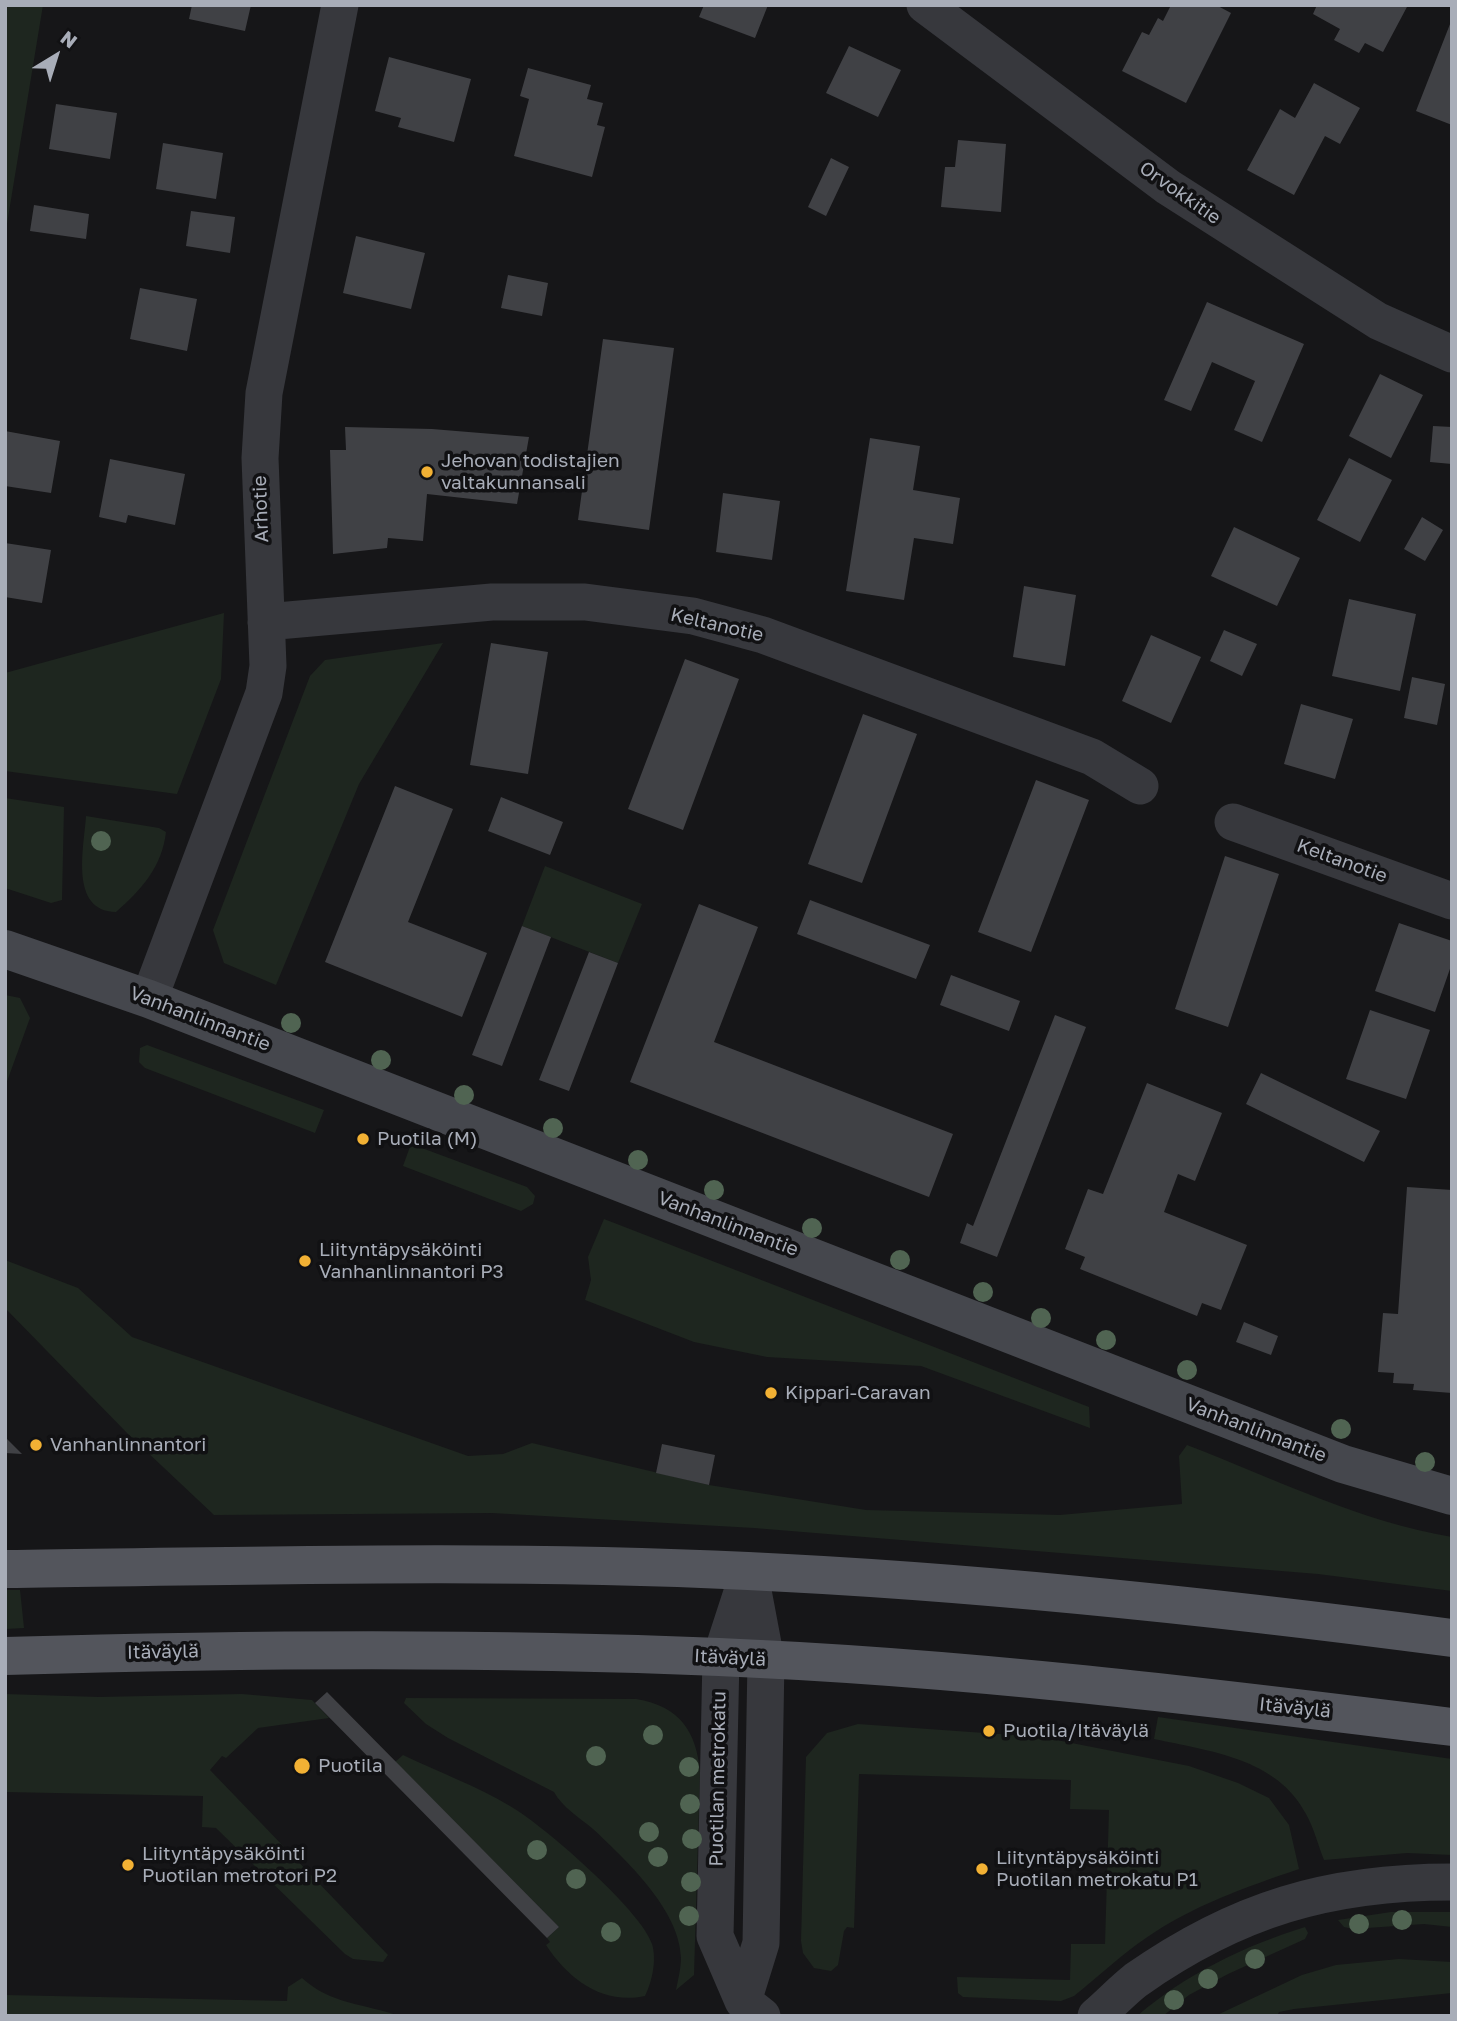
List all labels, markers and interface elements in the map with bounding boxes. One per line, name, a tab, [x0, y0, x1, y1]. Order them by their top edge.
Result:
north arrow	[21, 21, 91, 91]
text: N	[56, 26, 82, 53]
street label: Orvokkitie	[1135, 157, 1225, 229]
place label: Jehovan todistajien valtakunnansali	[441, 450, 620, 494]
marker: Jehovan todistajien valtakunnansali	[419, 464, 435, 480]
street label: Arhotie	[248, 475, 274, 543]
street label: Keltanotie	[668, 603, 766, 647]
street label: Keltanotie	[1294, 834, 1390, 888]
street label: Vanhanlinnantie	[127, 982, 273, 1056]
place label: Puotila (M)	[377, 1128, 477, 1150]
marker: Puotila (M)	[355, 1131, 371, 1147]
street label: Vanhanlinnantie	[655, 1187, 801, 1261]
place label: Liityntäpysäköinti Vanhanlinnantori P3	[319, 1239, 504, 1283]
marker: Liityntäpysäköinti Vanhanlinnantori P3	[297, 1253, 313, 1269]
place label: Kippari-Caravan	[785, 1382, 931, 1404]
marker: Kippari-Caravan	[763, 1385, 779, 1401]
street label: Vanhanlinnantie	[1183, 1393, 1329, 1467]
place label: Vanhanlinnantori	[50, 1434, 206, 1456]
marker: Vanhanlinnantori	[28, 1437, 44, 1453]
street label: Itäväylä	[127, 1640, 199, 1664]
street label: Itäväylä	[693, 1645, 767, 1671]
street label: Puotilan metrokatu	[705, 1691, 731, 1867]
street label: Itäväylä	[1258, 1693, 1332, 1723]
place label: Puotila/Itäväylä	[1003, 1720, 1149, 1742]
marker: Puotila/Itäväylä	[981, 1723, 997, 1739]
place label: Puotila	[318, 1755, 383, 1777]
marker: Puotila	[292, 1756, 312, 1776]
place label: Liityntäpysäköinti Puotilan metrotori P2	[142, 1843, 337, 1887]
place label: Liityntäpysäköinti Puotilan metrokatu P1	[996, 1847, 1198, 1891]
marker: Liityntäpysäköinti Puotilan metrotori P2	[120, 1857, 136, 1873]
marker: Liityntäpysäköinti Puotilan metrokatu P1	[974, 1861, 990, 1877]

